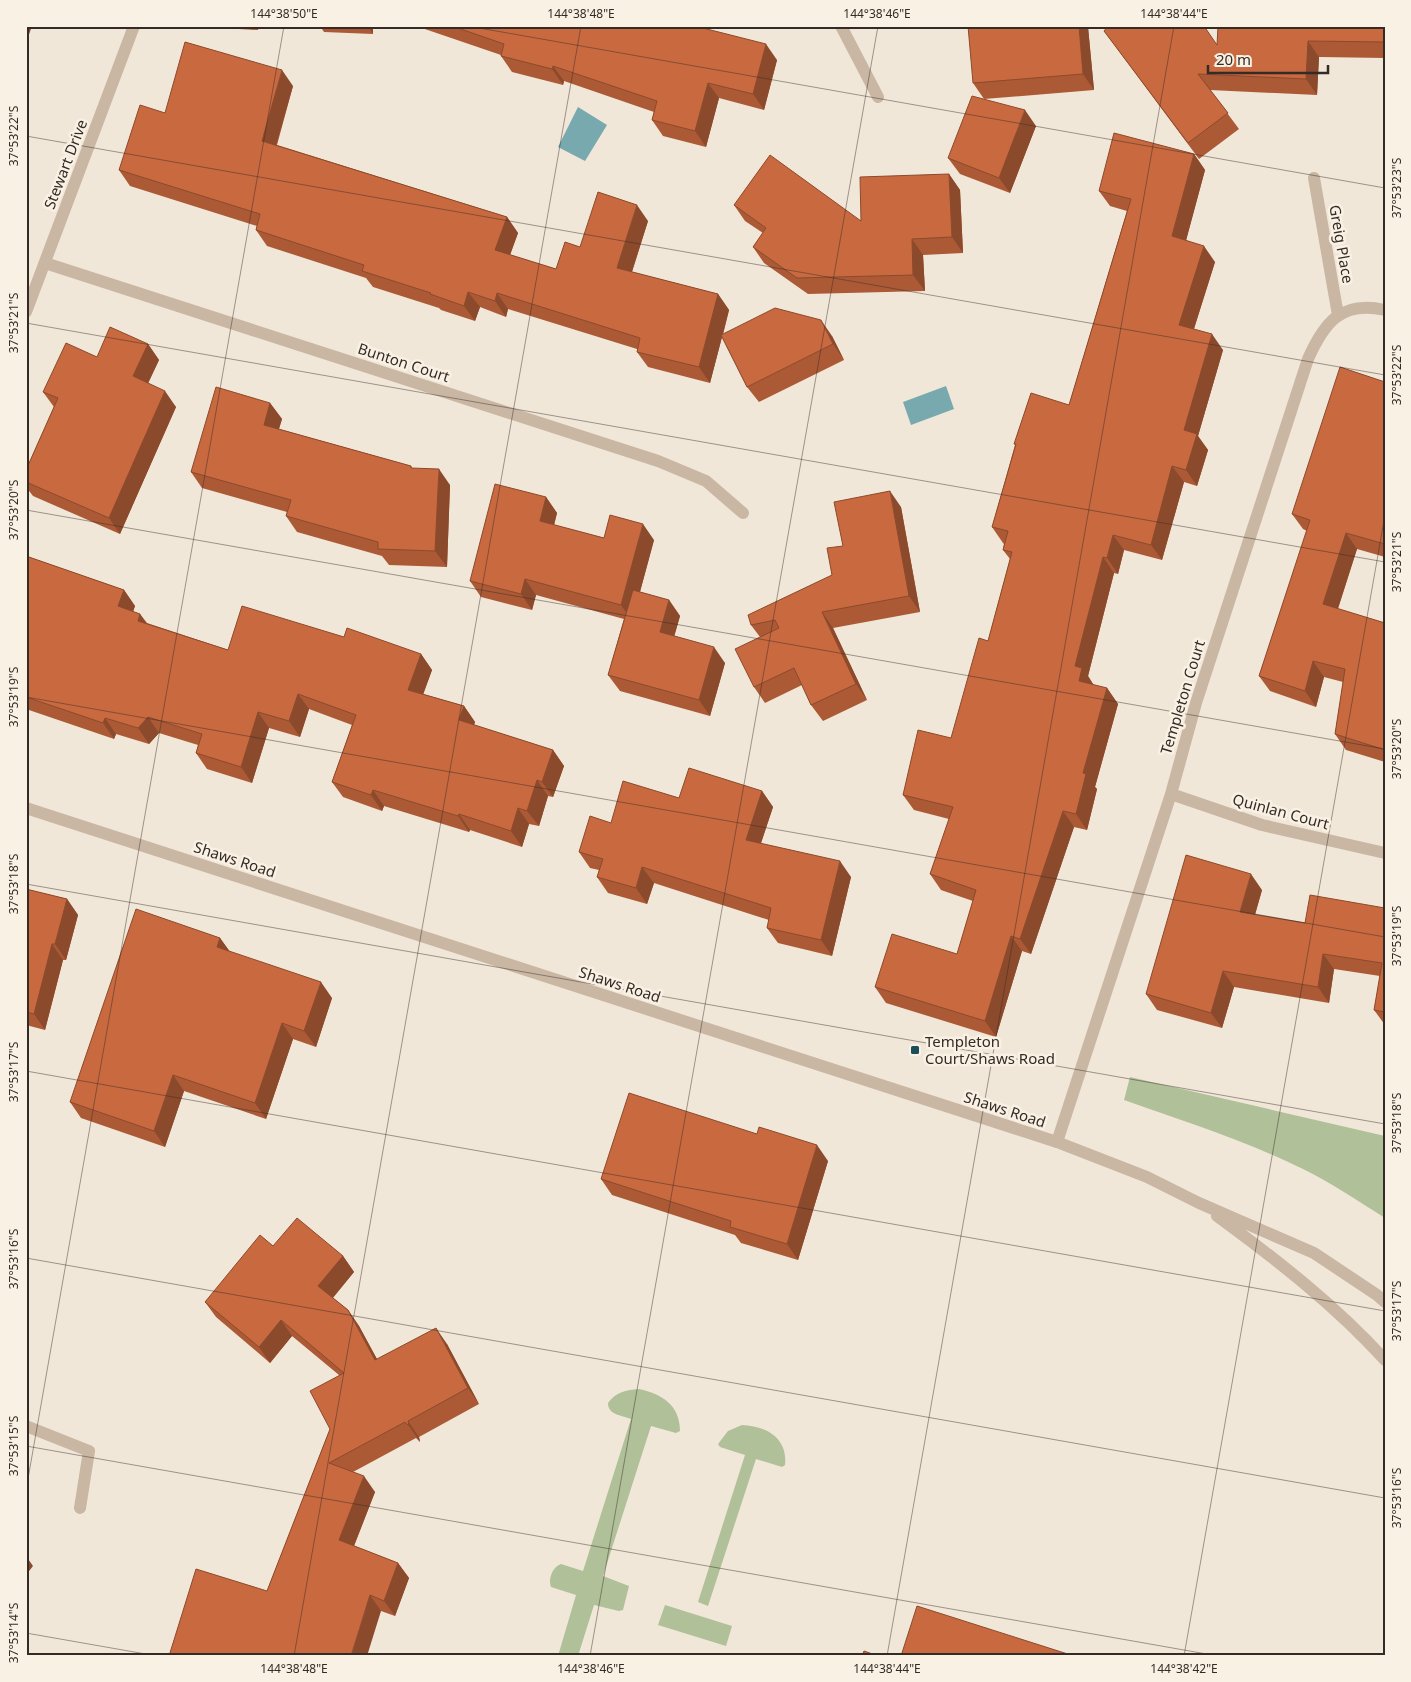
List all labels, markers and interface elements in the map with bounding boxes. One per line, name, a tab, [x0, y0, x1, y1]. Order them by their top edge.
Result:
text: 144°38'50"E	[250, 5, 318, 22]
text: 144°38'48"E	[547, 5, 615, 22]
text: 144°38'46"E	[843, 5, 911, 22]
text: 144°38'44"E	[1140, 5, 1208, 22]
scale bar	[1208, 42, 1328, 74]
text: 20 m	[1216, 49, 1251, 69]
text: 37°53'22"S	[5, 105, 22, 166]
street label: Stewart Drive	[39, 116, 91, 212]
text: 37°53'23"S	[1388, 157, 1405, 218]
street label: Greig Place	[1325, 203, 1359, 285]
text: 37°53'21"S	[5, 292, 22, 353]
street label: Bunton Court	[356, 338, 453, 386]
text: 37°53'22"S	[1388, 344, 1405, 405]
text: 37°53'20"S	[5, 479, 22, 540]
text: 37°53'21"S	[1388, 531, 1405, 592]
street label: Templeton Court	[1155, 637, 1209, 757]
text: 37°53'19"S	[5, 666, 22, 727]
text: 37°53'20"S	[1388, 718, 1405, 779]
street label: Quinlan Court	[1231, 789, 1332, 834]
street label: Shaws Road	[192, 836, 278, 882]
text: 37°53'18"S	[5, 853, 22, 914]
text: 37°53'19"S	[1388, 905, 1405, 966]
street label: Shaws Road	[577, 961, 663, 1007]
place label: Templeton Court/Shaws Road	[925, 1031, 1055, 1068]
text: 37°53'17"S	[5, 1041, 22, 1102]
marker: Templeton Court/Shaws Road	[909, 1044, 921, 1056]
street label: Shaws Road	[962, 1086, 1048, 1132]
text: 37°53'18"S	[1388, 1092, 1405, 1153]
text: 37°53'16"S	[5, 1228, 22, 1289]
text: 37°53'17"S	[1388, 1280, 1405, 1341]
text: 37°53'15"S	[5, 1415, 22, 1476]
text: 37°53'16"S	[1388, 1467, 1405, 1528]
text: 37°53'14"S	[5, 1602, 22, 1663]
text: 144°38'48"E	[260, 1660, 328, 1677]
text: 144°38'46"E	[557, 1660, 625, 1677]
text: 144°38'44"E	[853, 1660, 921, 1677]
text: 144°38'42"E	[1150, 1660, 1218, 1677]

